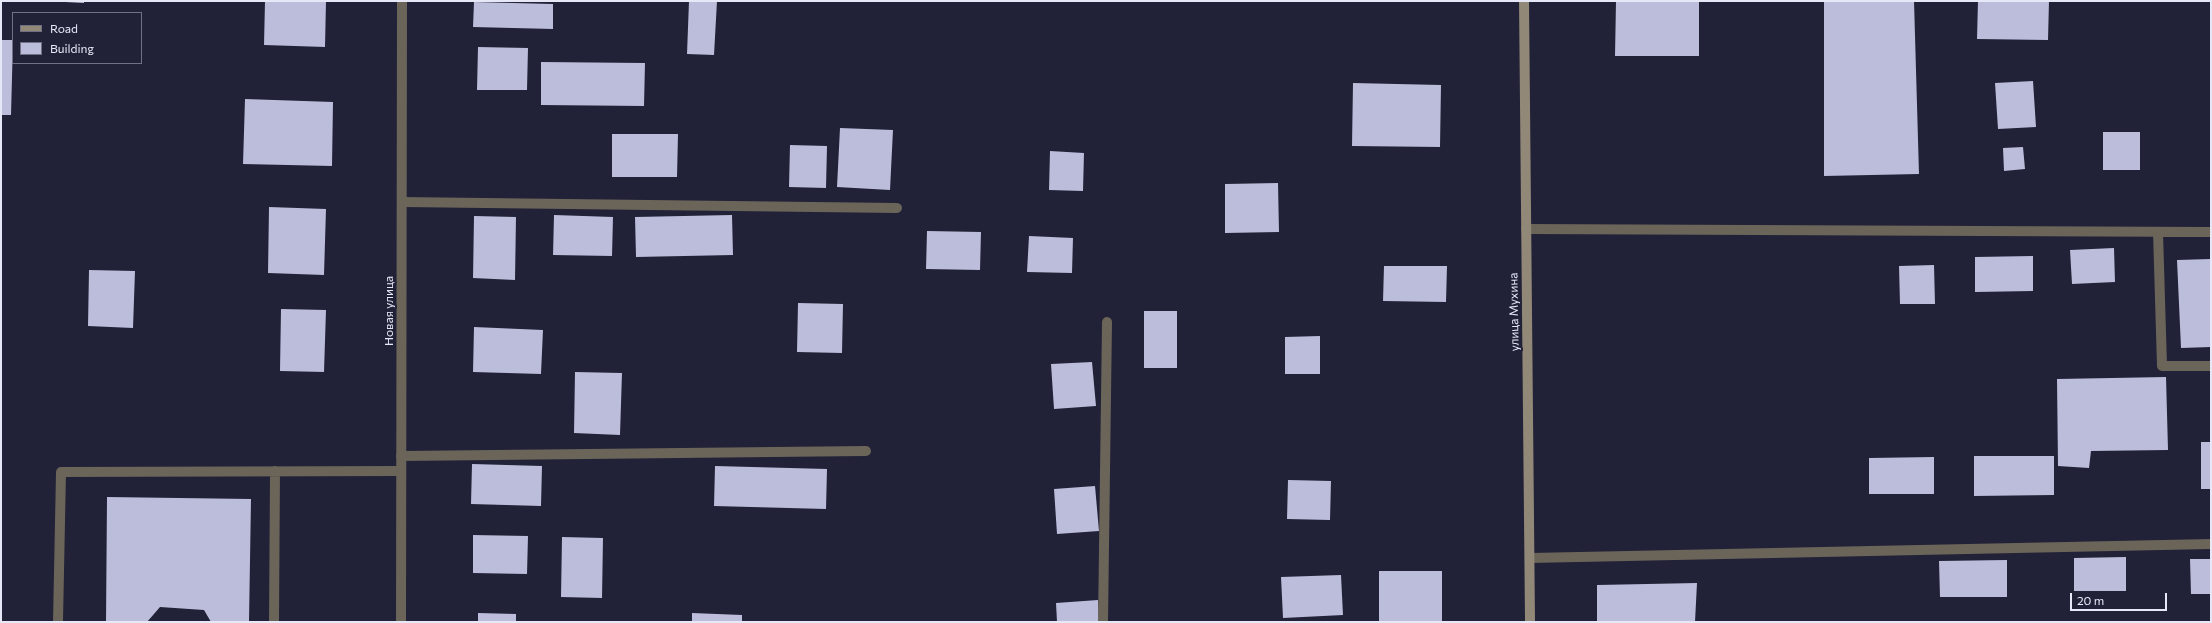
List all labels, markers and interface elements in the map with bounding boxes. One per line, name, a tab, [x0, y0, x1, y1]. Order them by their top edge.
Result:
legend	[12, 12, 142, 64]
text: Road	[50, 21, 78, 35]
text: Building	[50, 41, 94, 55]
street label: улица Мухина	[1506, 273, 1522, 351]
street label: Новая улица	[382, 276, 396, 346]
scale bar	[2072, 585, 2169, 611]
text: 20 m	[2077, 593, 2104, 607]

